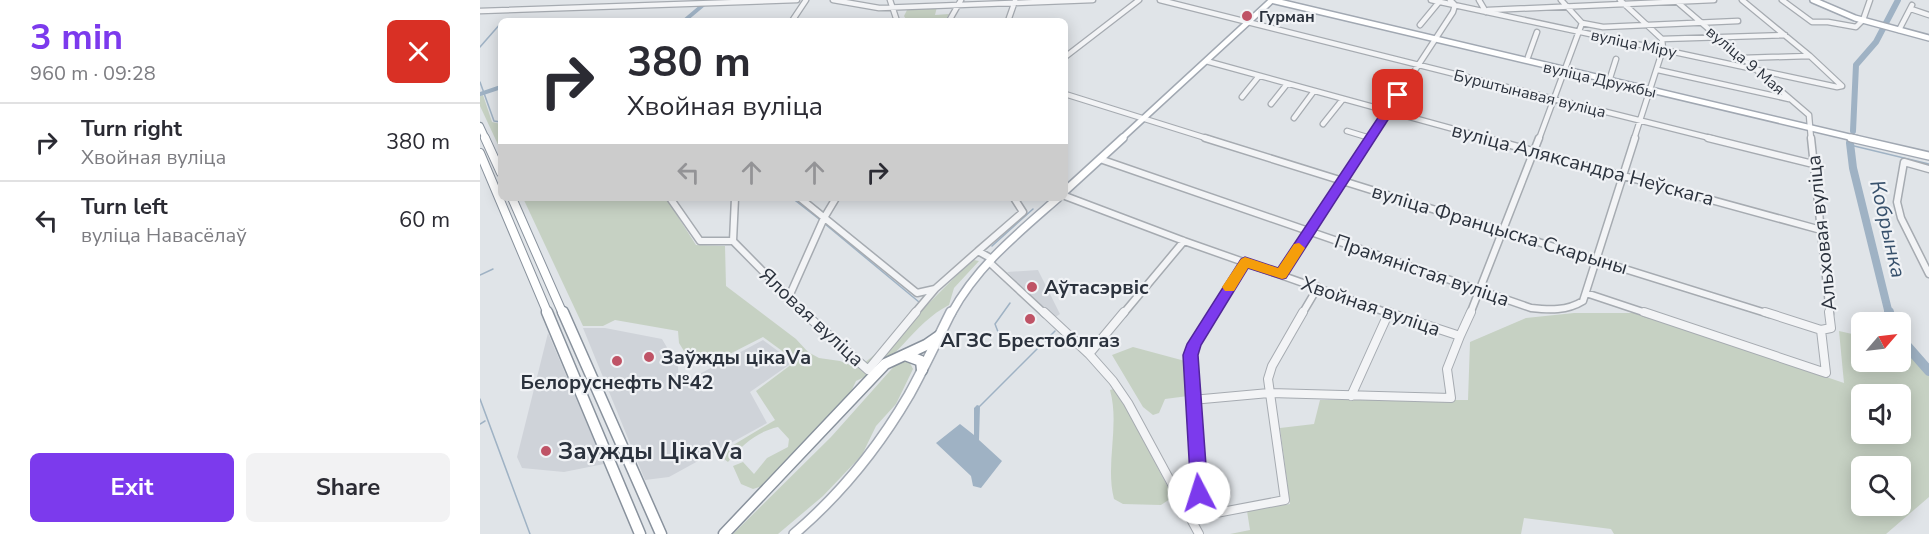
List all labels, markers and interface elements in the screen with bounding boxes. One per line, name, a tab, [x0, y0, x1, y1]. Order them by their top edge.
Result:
place label: Гурман	[1259, 6, 1315, 28]
marker: Гурман	[1240, 9, 1254, 23]
text: 3 min	[30, 13, 123, 62]
button: close	[387, 20, 450, 83]
street label: вуліца 9 Мая	[1701, 21, 1789, 100]
street label: вуліца Міру	[1589, 24, 1679, 64]
text: 380 m	[627, 34, 751, 91]
icon: right	[528, 42, 606, 120]
street label: вуліца Дружбы	[1541, 56, 1659, 104]
text: 960 m · 09:28	[30, 60, 156, 87]
street label: Бурштынавая вуліца	[1451, 64, 1608, 124]
pin	[1372, 69, 1423, 120]
icon: arrive	[1381, 78, 1414, 111]
text: Хвойная вуліца	[627, 88, 823, 125]
text: Turn right	[81, 114, 182, 144]
street label: вуліца Аляксандра Неўскага	[1449, 116, 1717, 213]
icon: right	[30, 126, 63, 159]
text: 380 m	[386, 127, 450, 157]
text: Хвойная вуліца	[81, 144, 226, 171]
street label: Альховая вуліца	[1800, 154, 1843, 312]
icon: left	[672, 156, 705, 189]
icon: ahead	[735, 156, 768, 189]
icon: ahead	[798, 156, 831, 189]
icon: right	[861, 156, 894, 189]
water label: Кобрынка	[1863, 177, 1913, 281]
street label: вуліца Францыска Скарыны	[1369, 178, 1631, 281]
text: Turn left	[81, 192, 168, 222]
icon: left	[30, 204, 63, 237]
text: 60 m	[399, 205, 450, 235]
text: вуліца Навасёлаў	[81, 222, 247, 249]
street label: Прамяністая вуліца	[1331, 228, 1513, 313]
street label: Яловая вуліца	[754, 262, 870, 373]
street label: Хвойная вуліца	[1298, 270, 1444, 343]
place label: Аўтасэрвіс	[1044, 274, 1149, 301]
marker: Аўтасэрвіс	[1025, 280, 1039, 294]
marker: АГЗС Брестоблгаз	[1023, 312, 1037, 326]
north arrow	[1851, 312, 1911, 372]
map controls	[1851, 312, 1911, 516]
place label: АГЗС Брестоблгаз	[940, 327, 1120, 354]
place label: Заўжды цікаVа	[661, 344, 811, 371]
marker: Заўжды цікаVа	[642, 350, 656, 364]
marker: Белоруснефть №42	[610, 354, 624, 368]
place label: Белоруснефть №42	[521, 369, 713, 396]
button: sound	[1851, 384, 1911, 444]
place label: Заужды ЦікаVа	[558, 435, 743, 467]
marker: Заужды ЦікаVа	[539, 444, 553, 458]
button: Exit	[30, 453, 234, 522]
button: Share	[246, 453, 450, 522]
button: search	[1851, 456, 1911, 516]
position arrow	[1167, 461, 1231, 525]

